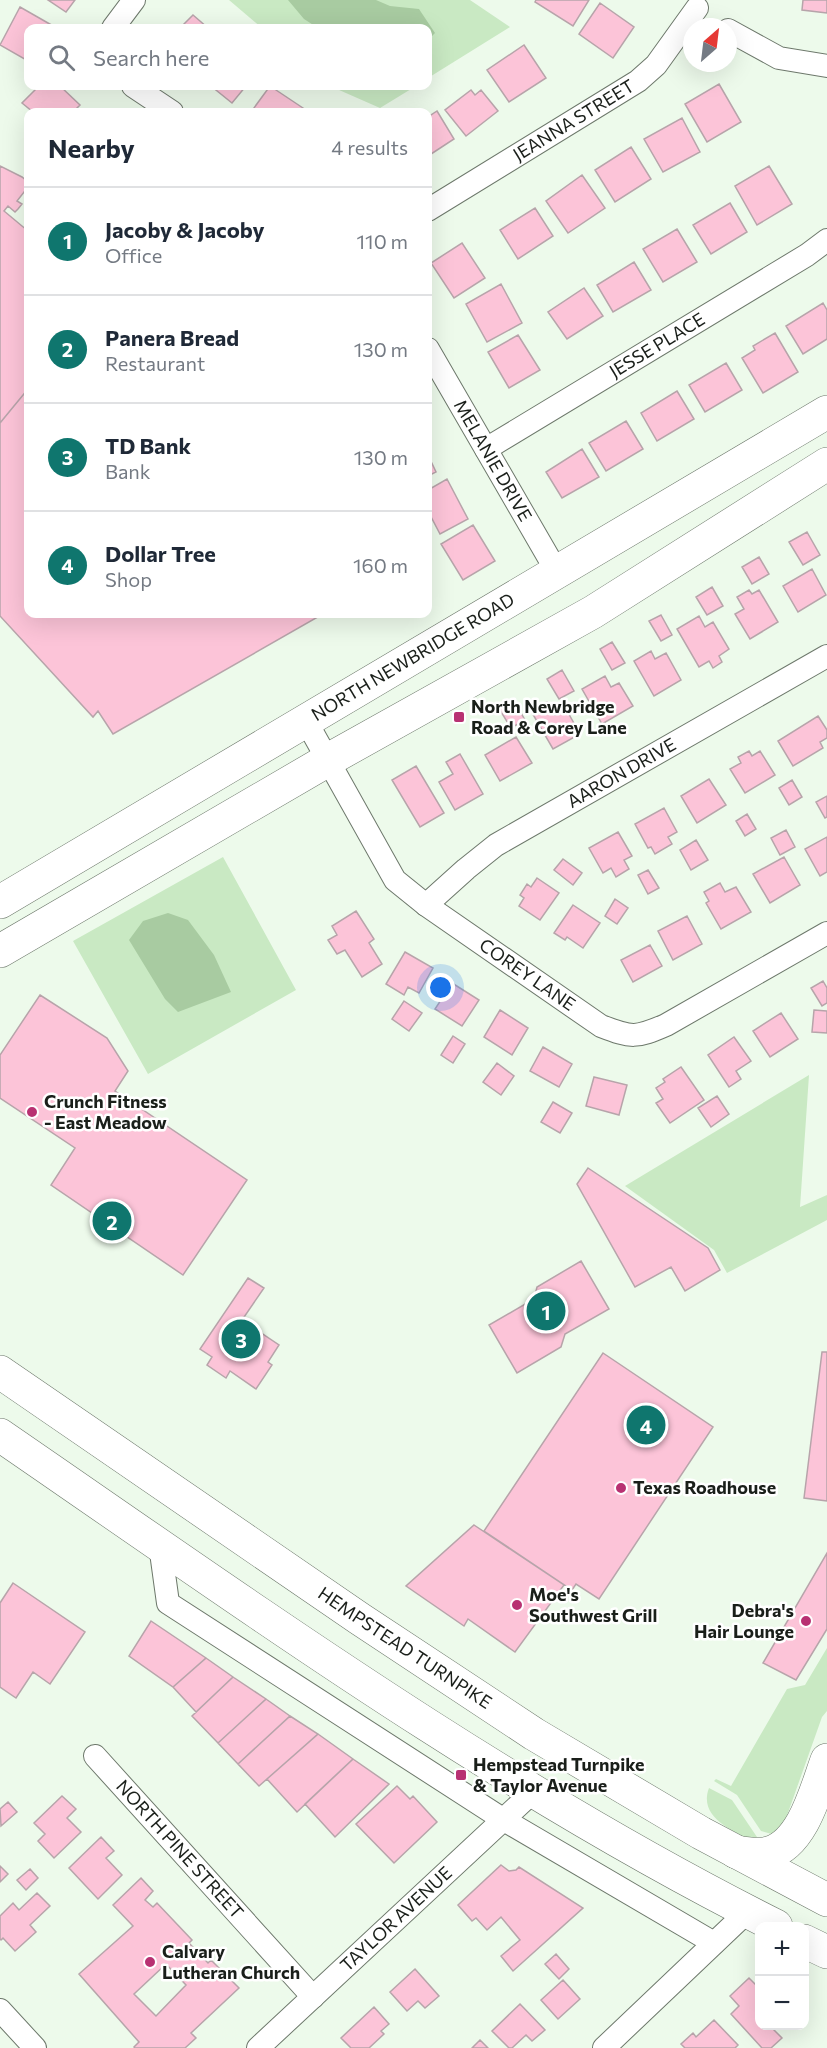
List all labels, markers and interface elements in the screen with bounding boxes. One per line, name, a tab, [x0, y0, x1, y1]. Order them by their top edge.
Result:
north arrow	[683, 18, 737, 72]
search box	[24, 24, 432, 90]
icon: search	[45, 41, 78, 74]
text: Search here	[93, 44, 209, 71]
street label: JEANNA STREET	[509, 74, 638, 165]
text: Nearby	[48, 132, 135, 163]
text: 4 results	[331, 135, 408, 159]
text: Jacoby & Jacoby	[105, 216, 265, 243]
text: 1	[63, 229, 72, 253]
text: 110 m	[357, 229, 408, 253]
text: Office	[105, 243, 162, 267]
street label: JESSE PLACE	[605, 307, 708, 382]
text: Panera Bread	[105, 324, 239, 351]
text: 2	[62, 337, 73, 361]
text: 130 m	[354, 337, 408, 361]
text: Restaurant	[105, 351, 205, 375]
street label: MELANIE DRIVE	[450, 395, 537, 525]
text: TD Bank	[105, 432, 191, 459]
text: 3	[62, 445, 73, 469]
text: 130 m	[354, 445, 408, 469]
text: Bank	[105, 459, 151, 483]
text: Dollar Tree	[105, 540, 216, 567]
text: 4	[61, 553, 74, 577]
text: 160 m	[353, 553, 408, 577]
text: Shop	[105, 567, 152, 591]
street label: NORTH NEWBRIDGE ROAD	[307, 588, 518, 725]
place label: North Newbridge Road & Corey Lane	[471, 695, 627, 738]
marker: North Newbridge Road & Corey Lane	[452, 710, 466, 724]
street label: AARON DRIVE	[563, 733, 680, 812]
street label: COREY LANE	[475, 933, 580, 1015]
your location	[426, 973, 455, 1002]
place label: Crunch Fitness - East Meadow	[44, 1090, 167, 1133]
marker: Crunch Fitness - East Meadow	[25, 1105, 39, 1119]
pin: 2	[92, 1198, 132, 1244]
pin: 1	[526, 1288, 566, 1334]
pin: 3	[222, 1316, 260, 1362]
pin: 4	[626, 1402, 666, 1448]
place label: Texas Roadhouse	[633, 1476, 776, 1498]
marker: Texas Roadhouse	[614, 1481, 628, 1495]
street label: HEMPSTEAD TURNPIKE	[314, 1582, 496, 1713]
place label: Moe's Southwest Grill	[529, 1583, 657, 1626]
marker: Moe's Southwest Grill	[510, 1598, 524, 1612]
place label: Debra's Hair Lounge	[694, 1599, 794, 1642]
marker: Debra's Hair Lounge	[799, 1614, 813, 1628]
place label: Hempstead Turnpike & Taylor Avenue	[473, 1753, 645, 1796]
marker: Hempstead Turnpike & Taylor Avenue	[454, 1768, 468, 1782]
street label: NORTH PINE STREET	[112, 1775, 249, 1923]
street label: TAYLOR AVENUE	[335, 1861, 456, 1976]
map controls	[755, 1922, 809, 2030]
button: +	[755, 1922, 809, 1976]
place label: Calvary Lutheran Church	[162, 1940, 300, 1983]
marker: Calvary Lutheran Church	[143, 1955, 157, 1969]
button: −	[755, 1976, 809, 2030]

